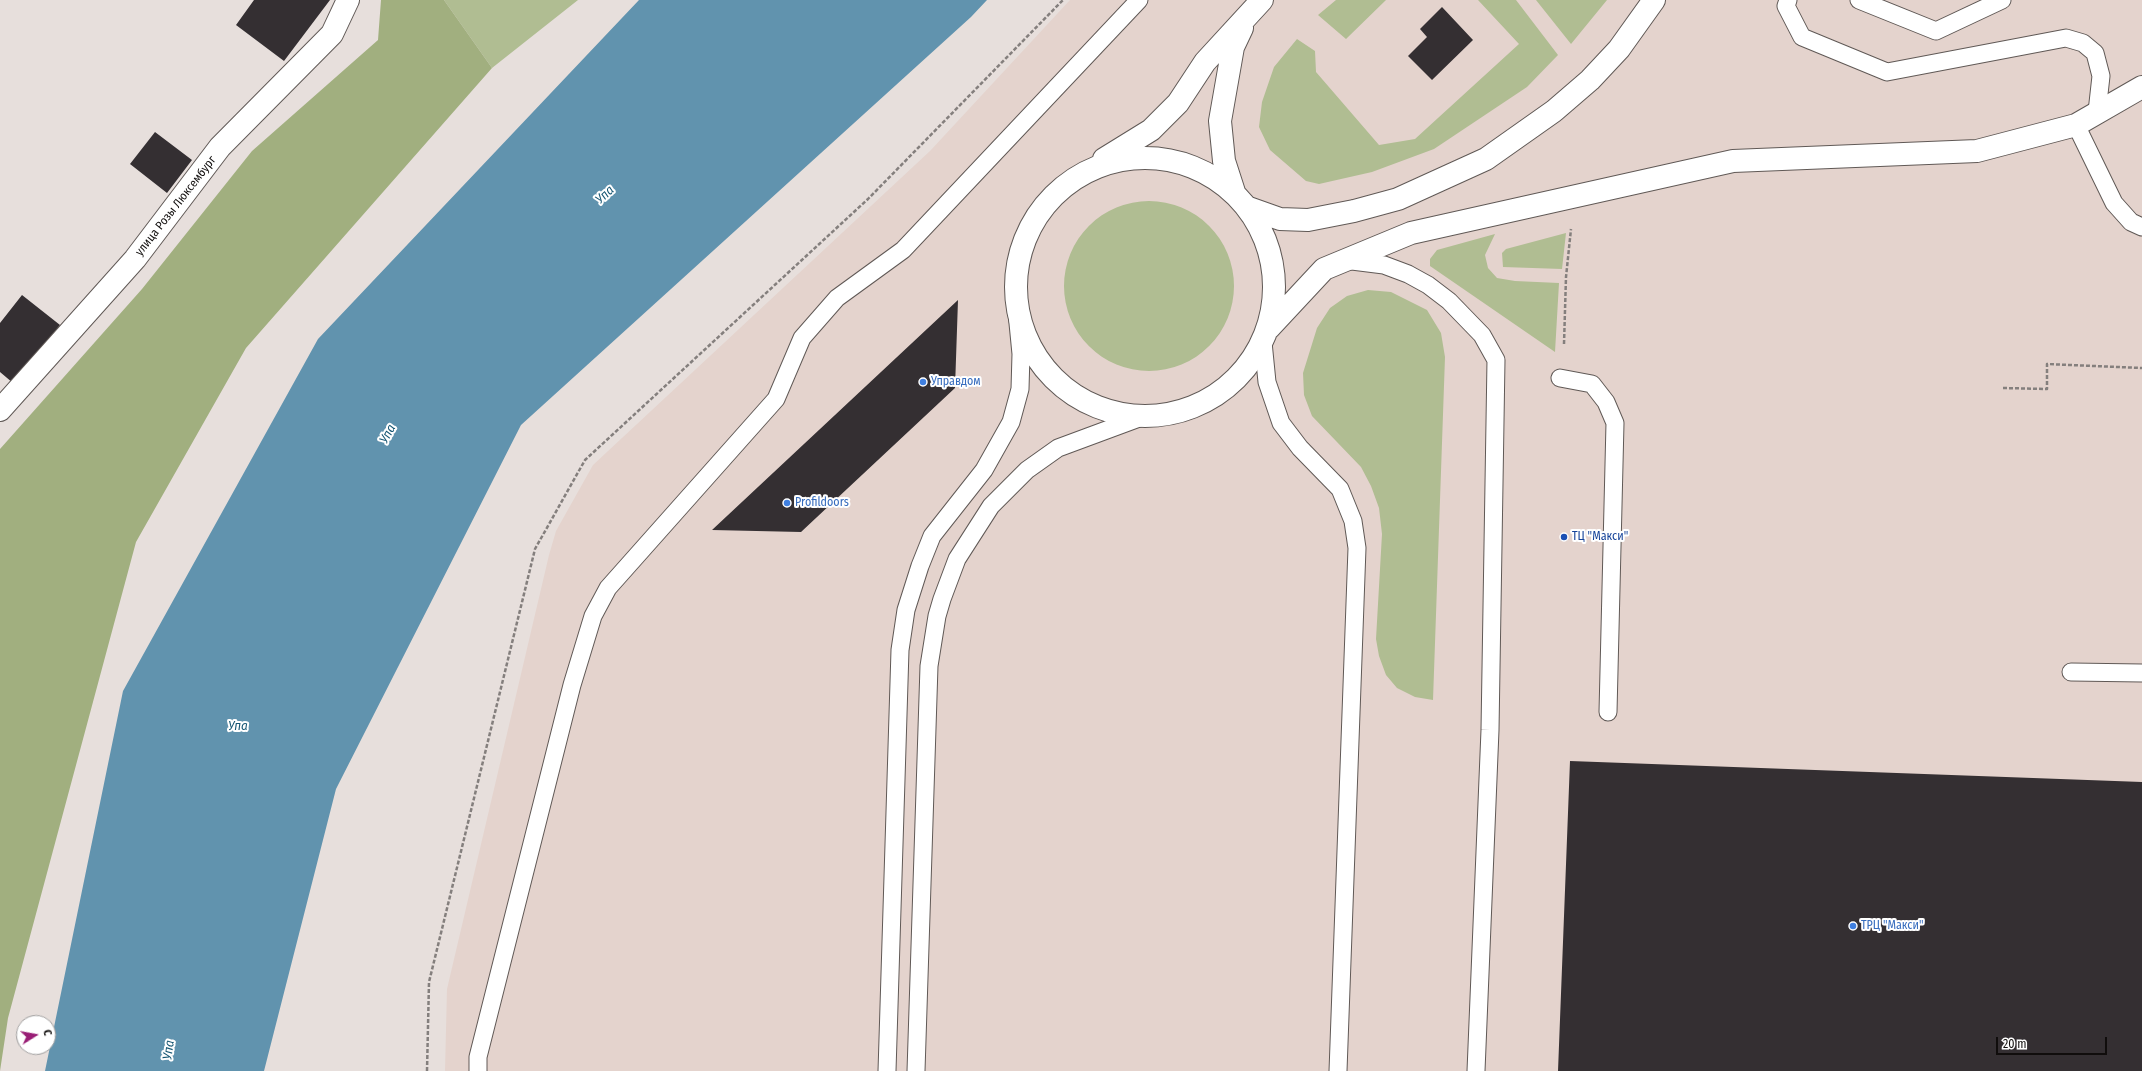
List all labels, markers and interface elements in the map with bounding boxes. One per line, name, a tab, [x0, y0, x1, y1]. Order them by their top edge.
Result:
street label: улица Розы Люксембург	[133, 153, 219, 259]
water label: Упа	[593, 183, 617, 207]
place label: Управдом	[931, 375, 981, 389]
marker: Управдом	[918, 377, 928, 387]
water label: Упа	[376, 422, 400, 446]
place label: Profildoors	[795, 496, 849, 510]
marker: Profildoors	[782, 498, 792, 508]
place label: ТЦ "Макси"	[1572, 530, 1628, 544]
marker: ТЦ "Макси"	[1559, 532, 1569, 542]
water label: Упа	[228, 718, 248, 734]
place label: ТРЦ "Макси"	[1861, 919, 1923, 933]
marker: ТРЦ "Макси"	[1848, 921, 1858, 931]
north arrow	[16, 1015, 56, 1055]
text: С	[40, 1029, 54, 1037]
scale bar	[1998, 1029, 2109, 1055]
text: 20 m	[2003, 1037, 2027, 1051]
water label: Упа	[160, 1039, 178, 1061]

